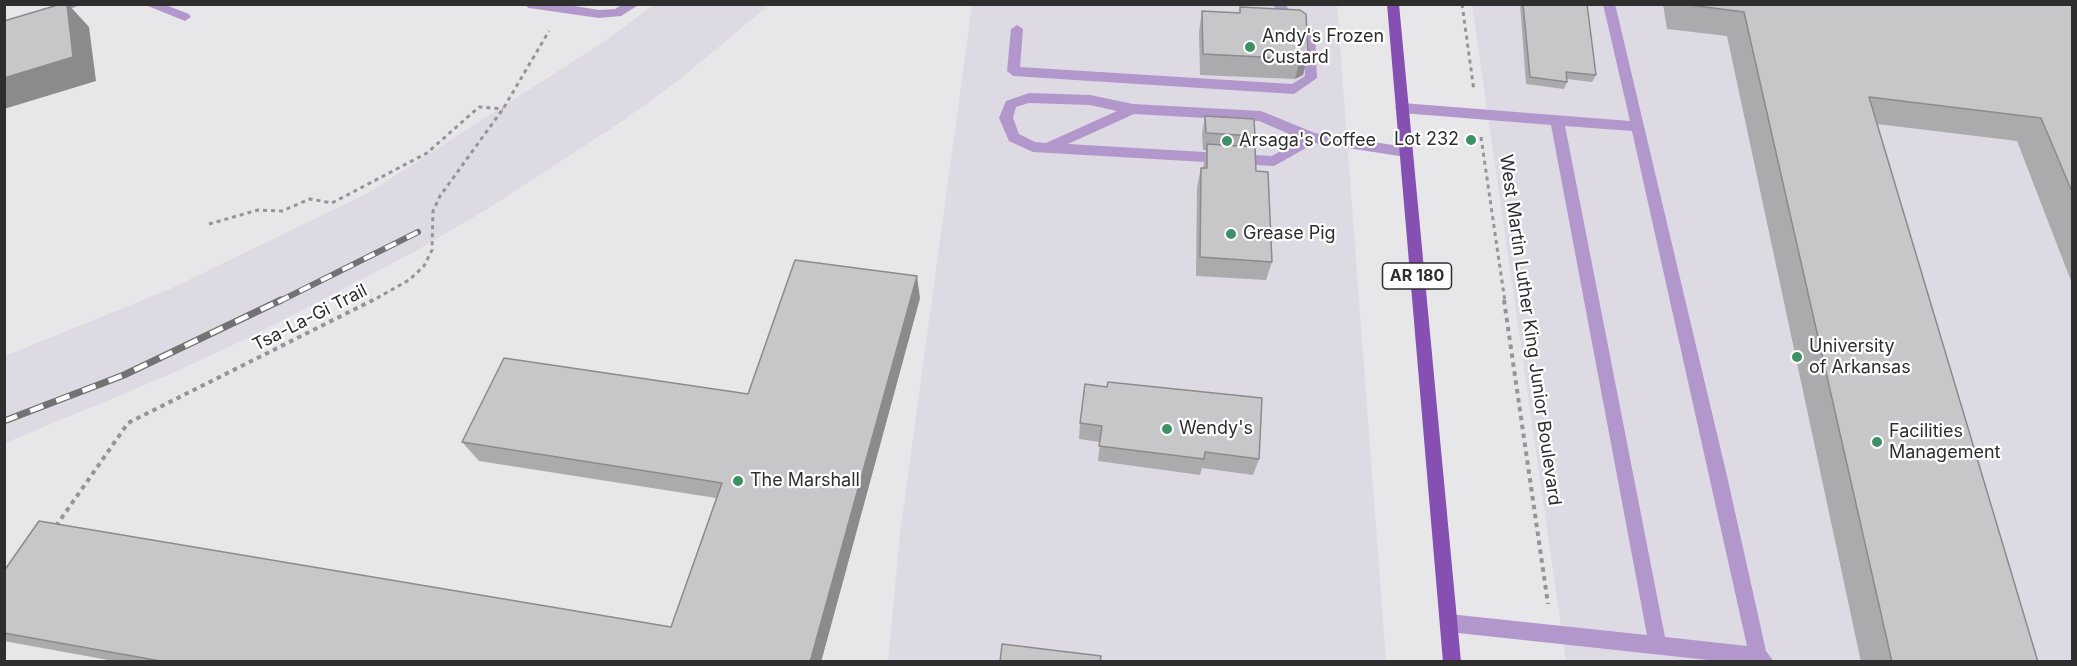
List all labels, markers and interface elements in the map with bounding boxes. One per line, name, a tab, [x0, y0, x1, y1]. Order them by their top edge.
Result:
place label: Andy's Frozen Custard	[1262, 26, 1384, 68]
marker: Andy's Frozen Custard	[1243, 40, 1257, 54]
place label: Lot 232	[1394, 129, 1459, 151]
place label: Arsaga's Coffee	[1239, 130, 1376, 152]
marker: Lot 232	[1464, 133, 1478, 147]
marker: Arsaga's Coffee	[1220, 134, 1234, 148]
street label: West Martin Luther King Junior Boulevard	[1495, 153, 1565, 507]
place label: Grease Pig	[1243, 223, 1336, 245]
marker: Grease Pig	[1224, 227, 1238, 241]
road number: AR 180	[1382, 263, 1452, 289]
street label: Tsa-La-Gi Trail	[249, 280, 371, 356]
place label: University of Arkansas	[1809, 336, 1911, 378]
marker: University of Arkansas	[1790, 350, 1804, 364]
place label: Wendy's	[1179, 418, 1253, 440]
place label: Facilities Management	[1889, 421, 2000, 464]
marker: Wendy's	[1160, 422, 1174, 436]
marker: Facilities Management	[1870, 435, 1884, 449]
place label: The Marshall	[750, 470, 860, 492]
marker: The Marshall	[731, 474, 745, 488]

